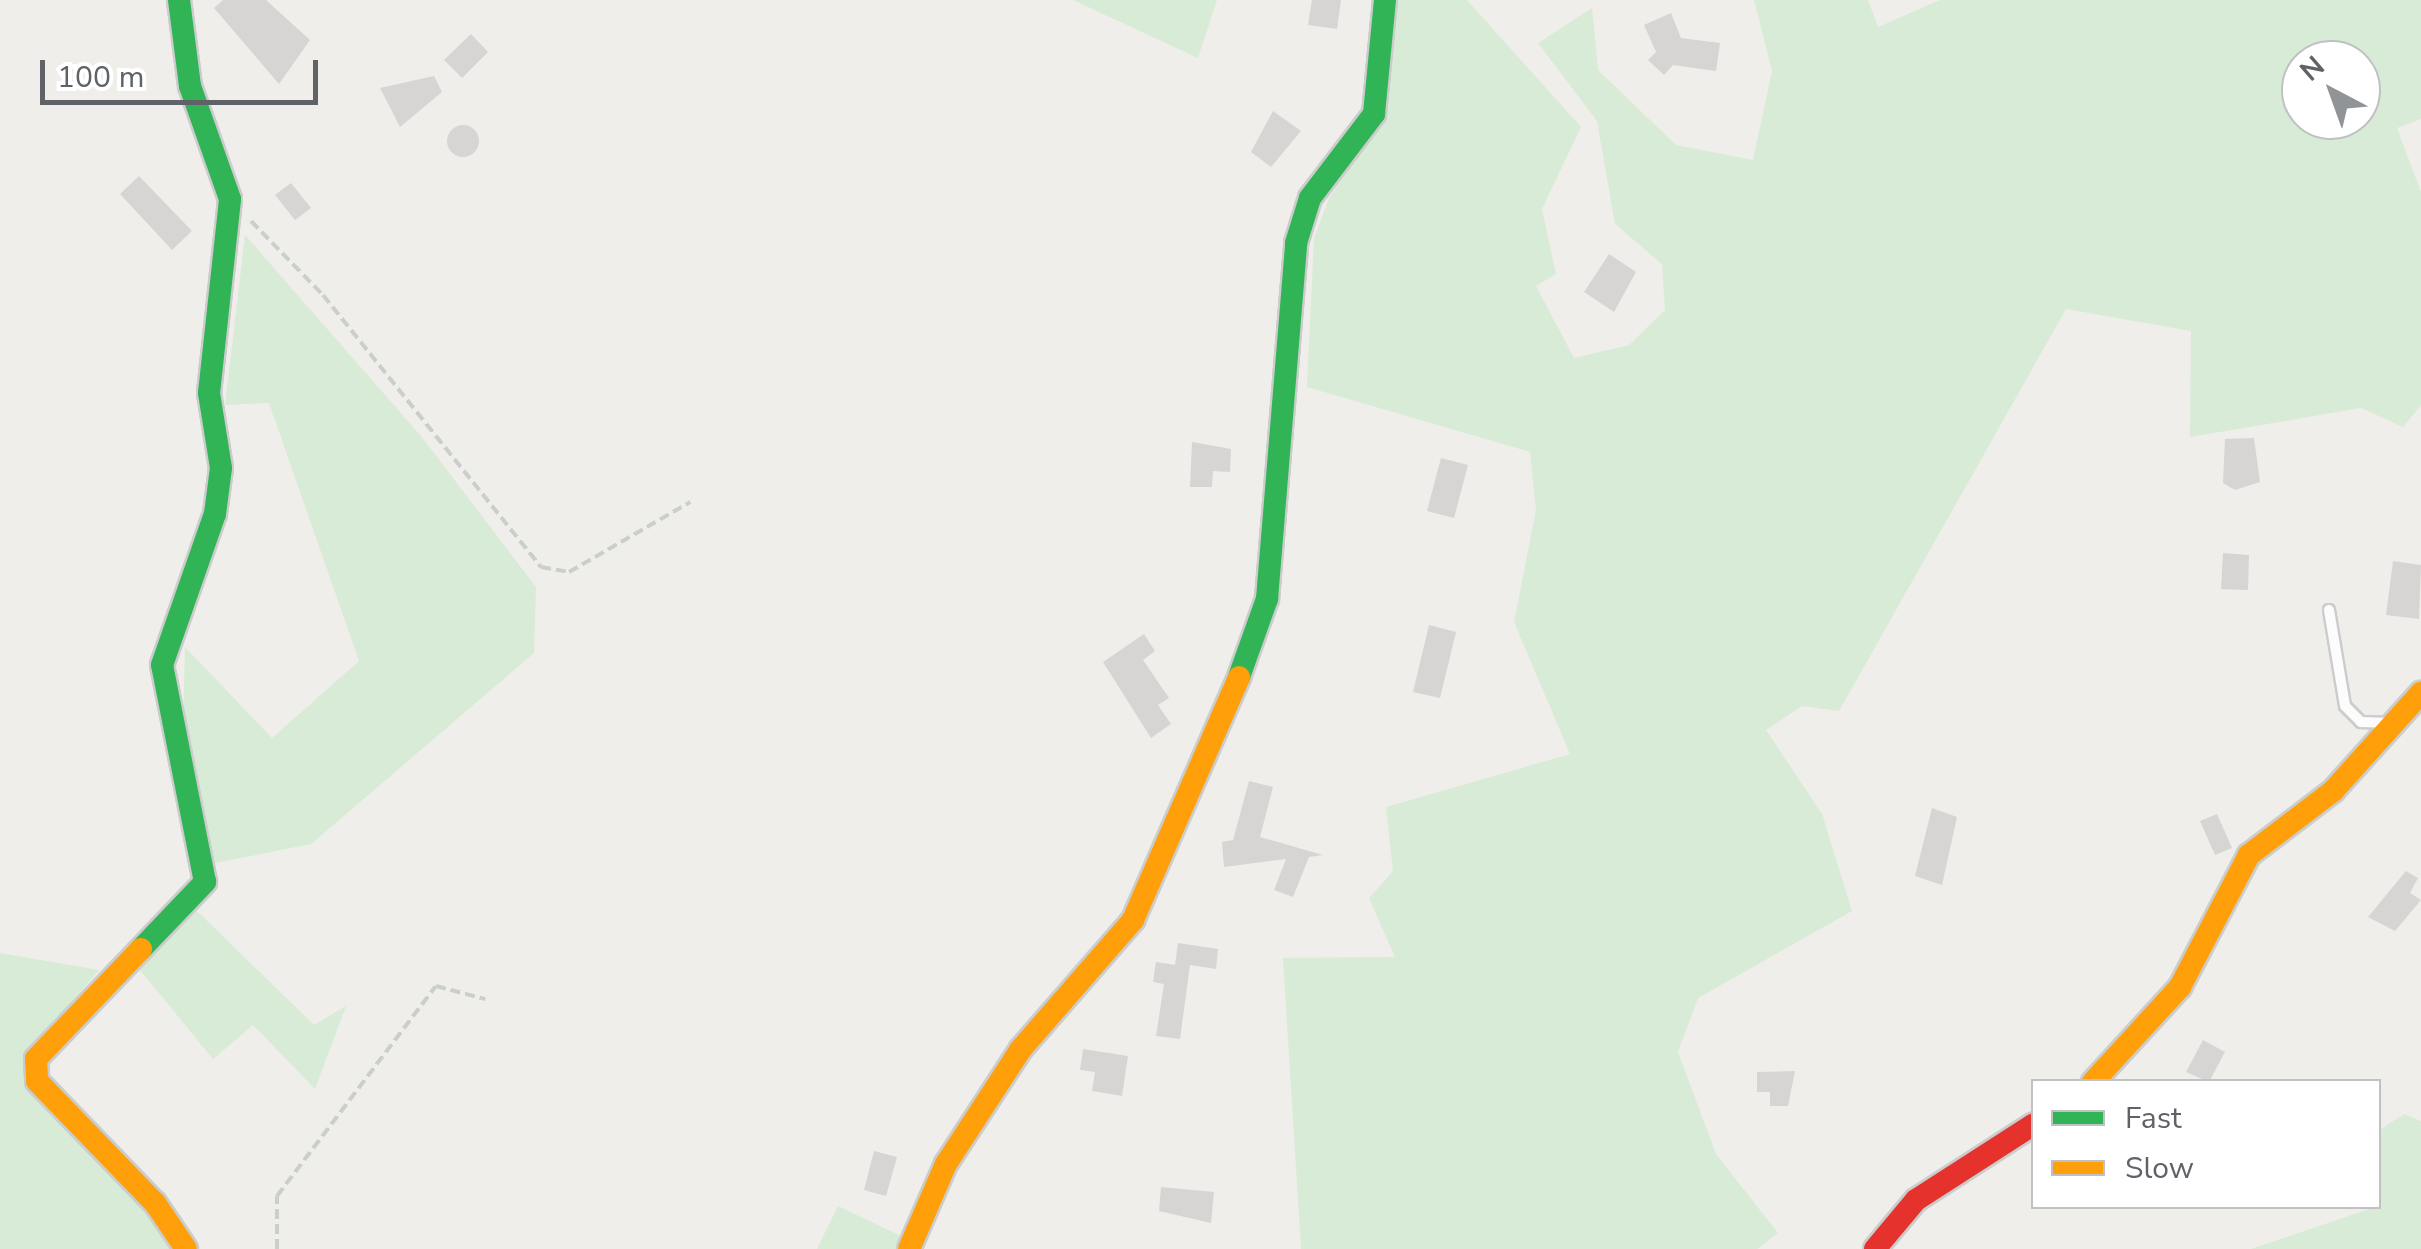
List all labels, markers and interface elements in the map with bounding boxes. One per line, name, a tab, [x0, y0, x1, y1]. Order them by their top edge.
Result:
scale bar	[45, 40, 322, 102]
north arrow	[2281, 40, 2381, 140]
text: N	[2292, 48, 2333, 90]
text: 100 m	[57, 57, 144, 98]
legend	[2031, 1079, 2381, 1209]
text: Fast	[2125, 1098, 2182, 1139]
text: Slow	[2125, 1148, 2194, 1189]

